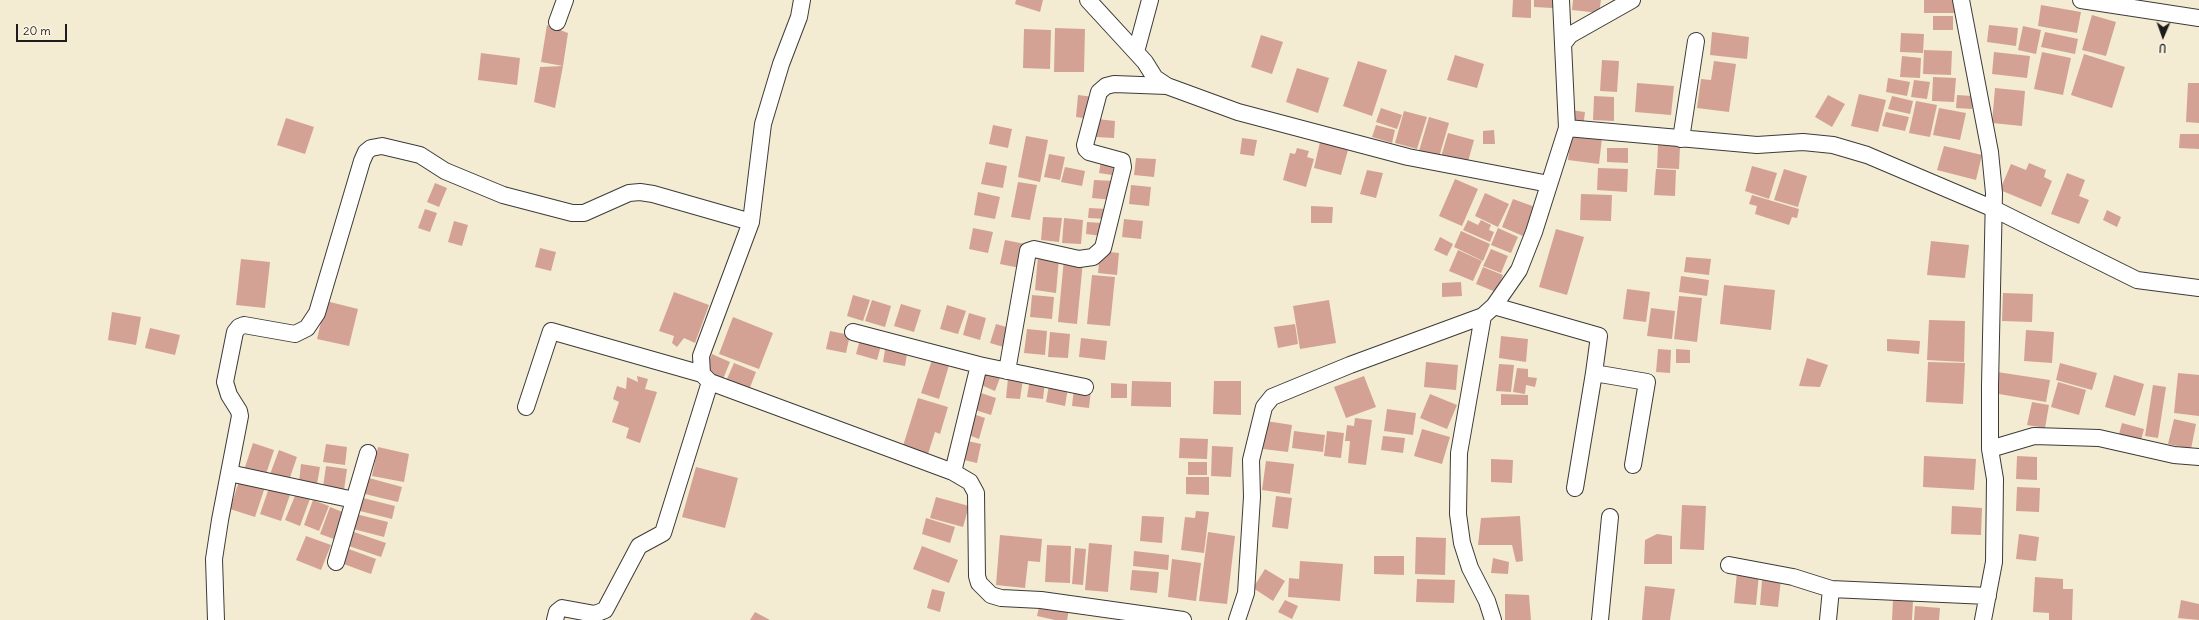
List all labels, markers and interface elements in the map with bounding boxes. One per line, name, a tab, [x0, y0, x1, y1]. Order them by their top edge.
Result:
scale bar	[18, 16, 69, 42]
north arrow	[2143, 16, 2183, 56]
text: 20 m	[23, 23, 51, 38]
text: U	[2159, 41, 2167, 55]

